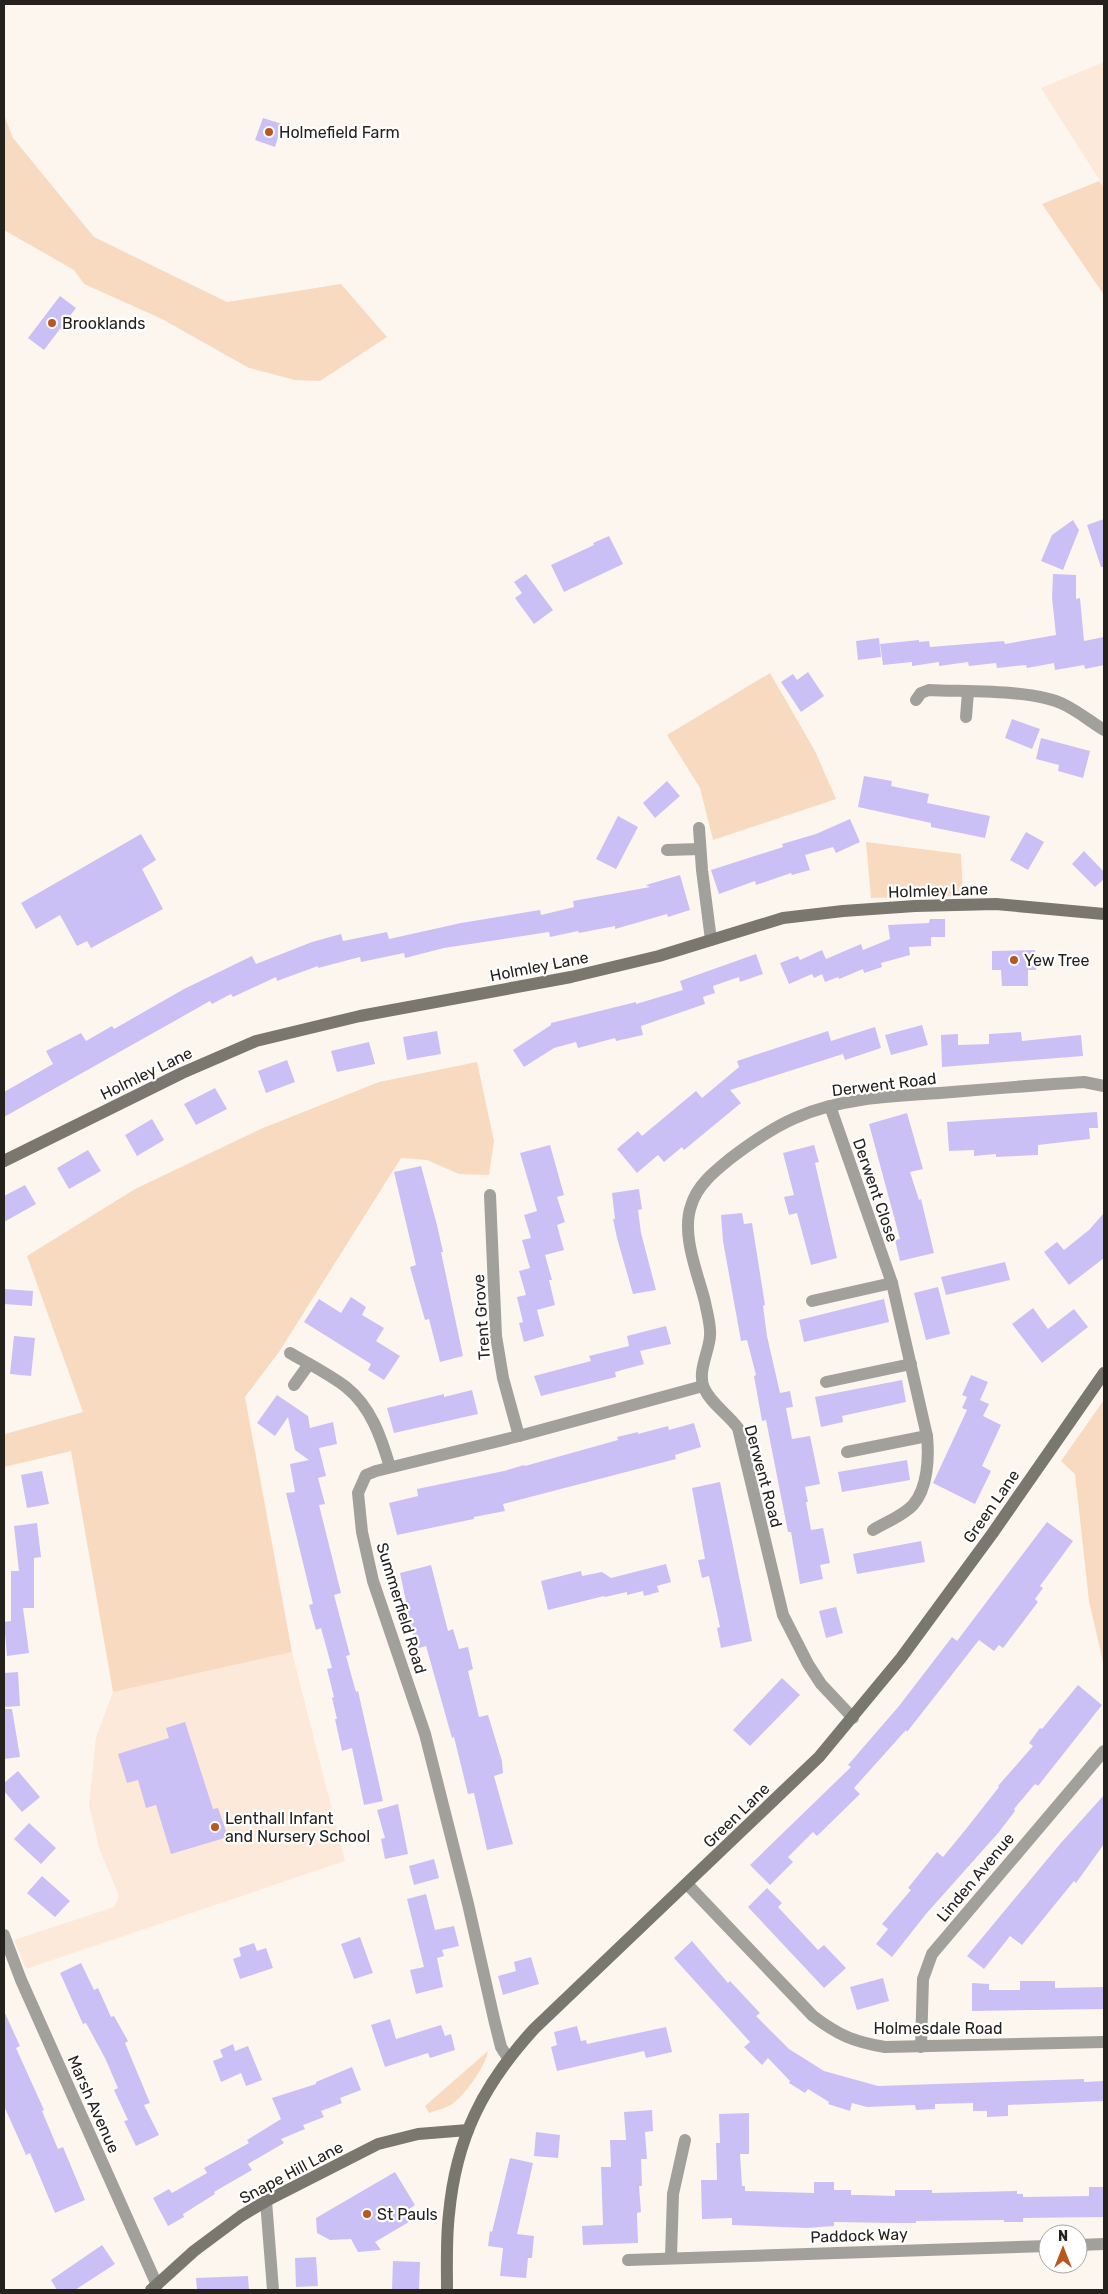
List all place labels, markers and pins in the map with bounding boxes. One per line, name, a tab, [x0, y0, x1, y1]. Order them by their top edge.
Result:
place label: Holmefield Farm	[279, 123, 400, 142]
marker: Holmefield Farm	[263, 126, 275, 138]
place label: Brooklands	[62, 314, 145, 333]
marker: Brooklands	[46, 317, 58, 329]
place label: Yew Tree	[1024, 951, 1090, 970]
marker: Yew Tree	[1008, 954, 1020, 966]
place label: Lenthall Infant and Nursery School	[225, 1809, 370, 1846]
marker: Lenthall Infant and Nursery School	[209, 1821, 221, 1833]
place label: St Pauls	[377, 2205, 438, 2224]
marker: St Pauls	[361, 2208, 373, 2220]

